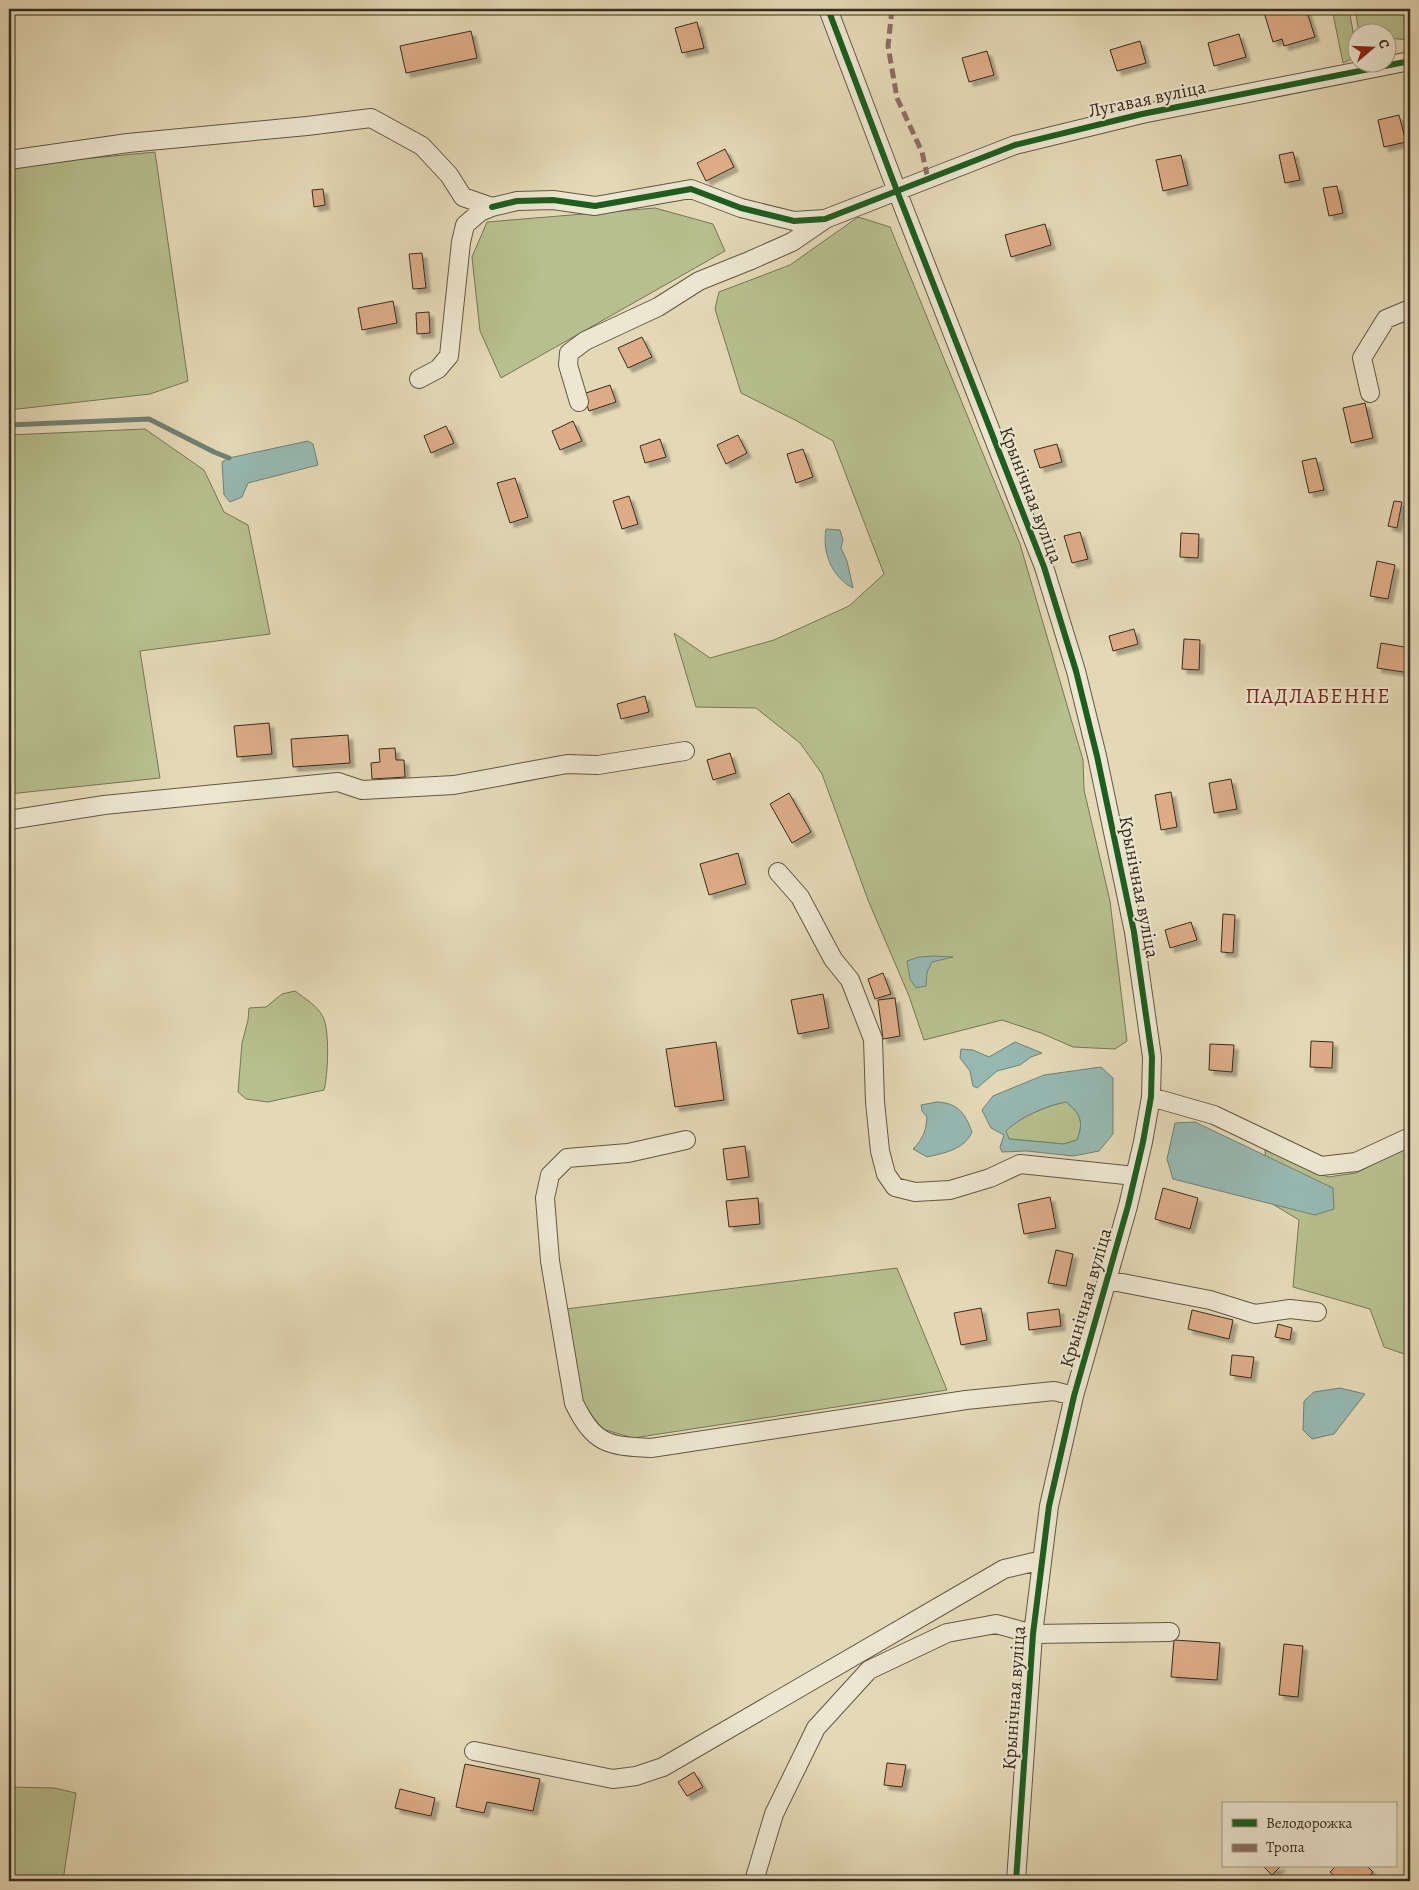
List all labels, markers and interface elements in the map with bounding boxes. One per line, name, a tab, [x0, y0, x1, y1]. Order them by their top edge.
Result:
north arrow	[1346, 22, 1396, 72]
text: С	[1373, 37, 1394, 51]
street label: Лугавая вуліца	[1086, 74, 1208, 124]
street label: Крынічная вуліца	[993, 423, 1069, 567]
district label: ПАДЛАБЕННЕ	[1245, 682, 1391, 710]
street label: Крынічная вуліца	[1112, 814, 1166, 961]
street label: Крынічная вуліца	[1054, 1225, 1118, 1371]
street label: Крынічная вуліца	[996, 1625, 1032, 1771]
legend	[1222, 1802, 1396, 1868]
text: Велодорожка	[1266, 1813, 1353, 1833]
text: Тропа	[1266, 1837, 1305, 1857]

